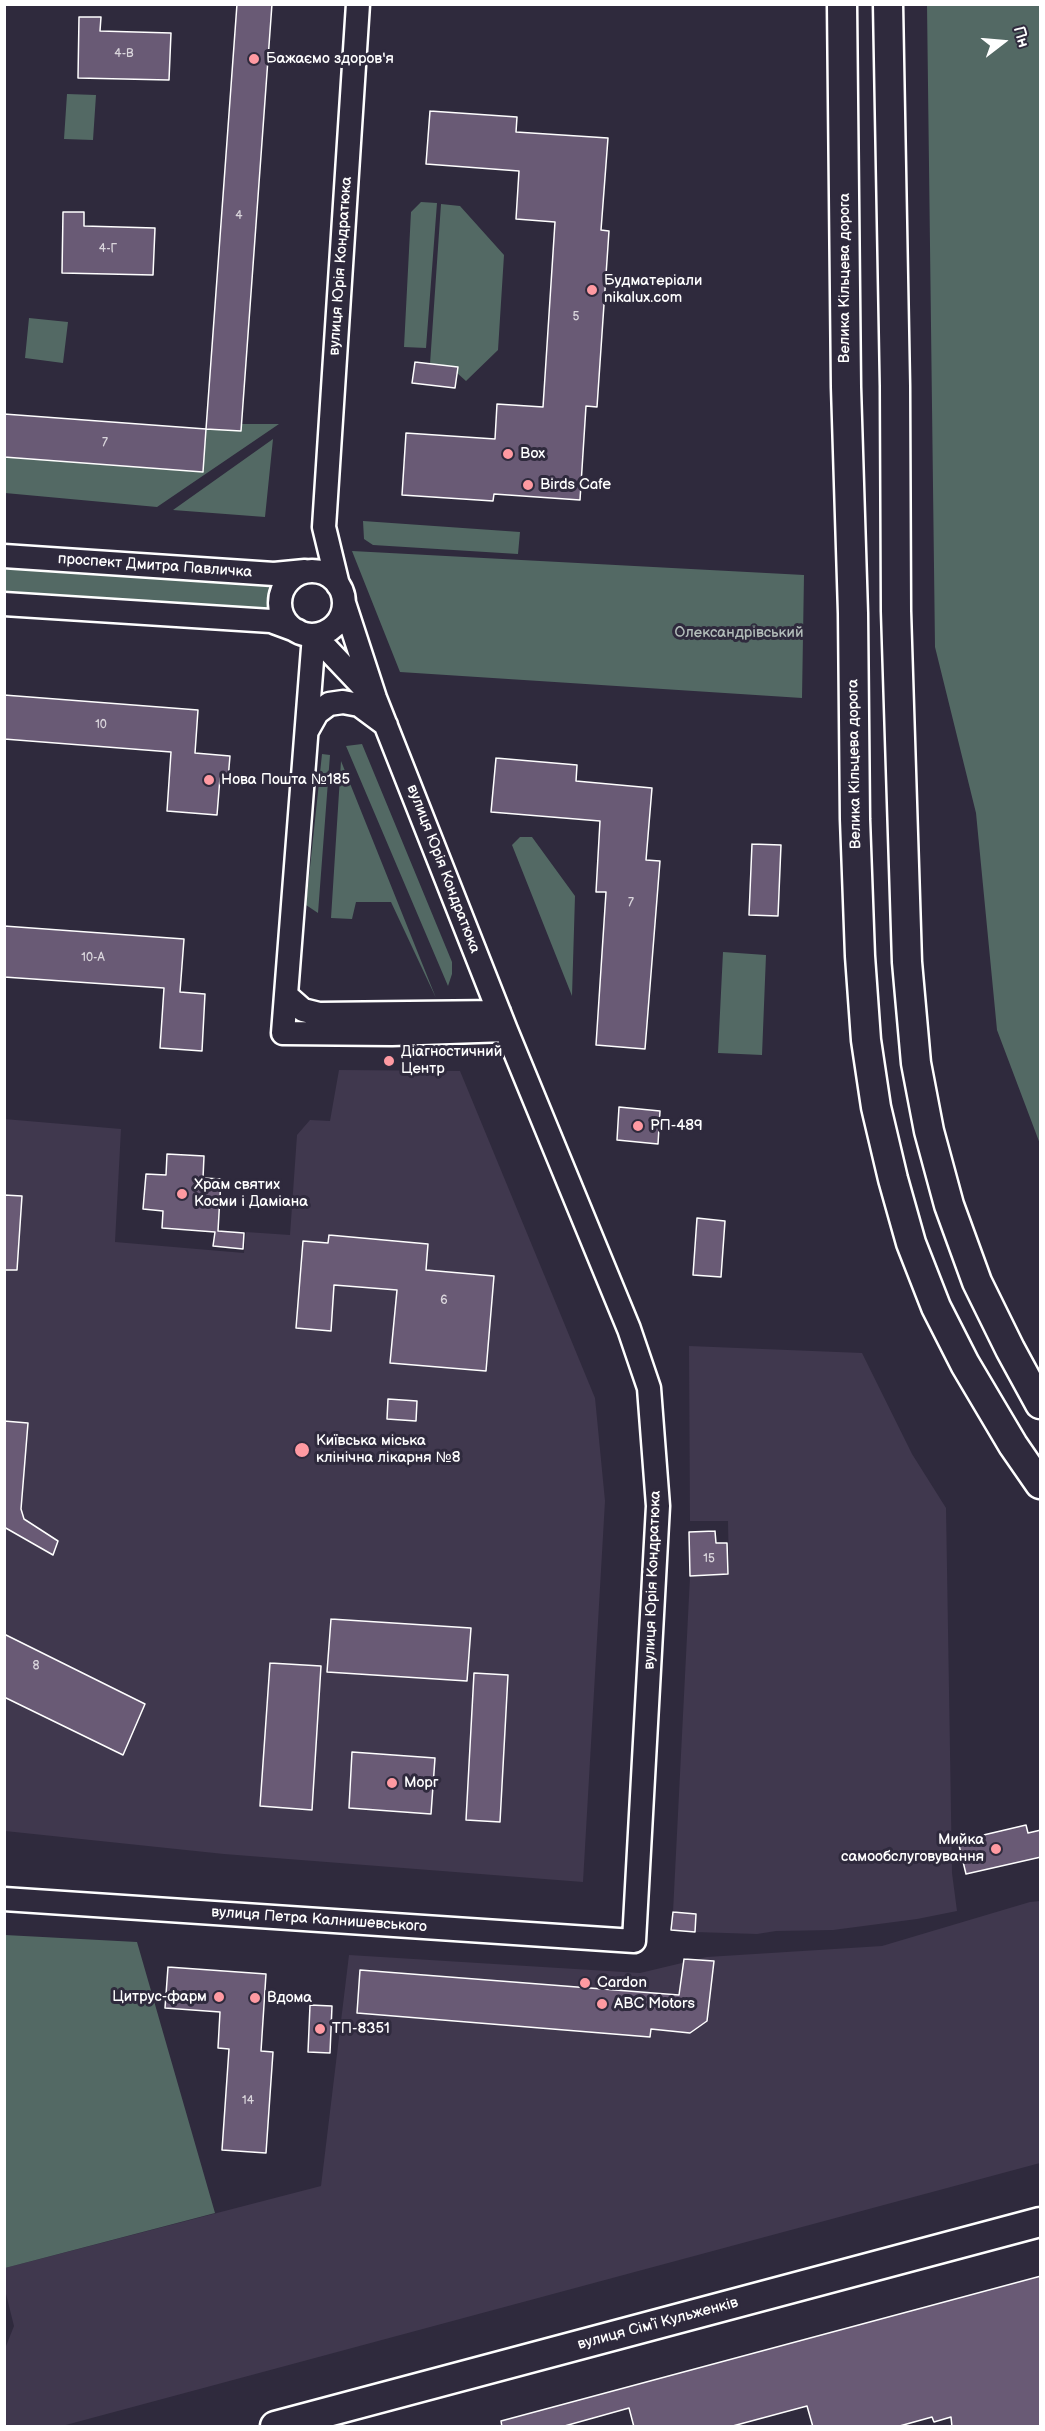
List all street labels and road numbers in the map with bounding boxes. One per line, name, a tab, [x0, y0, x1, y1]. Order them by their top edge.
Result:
street label: вулиця Юрія Кондратюка	[326, 176, 356, 356]
street label: Велика Кільцева дорога	[836, 193, 854, 363]
street label: проспект Дмитра Павличка	[57, 550, 253, 582]
street label: Велика Кільцева дорога	[845, 679, 865, 849]
street label: вулиця Юрія Кондратюка	[402, 782, 484, 956]
street label: вулиця Юрія Кондратюка	[641, 1490, 665, 1670]
street label: вулиця Петра Калнишевського	[211, 1903, 427, 1937]
street label: вулиця Сімʼї Кульженків	[576, 2294, 740, 2354]

